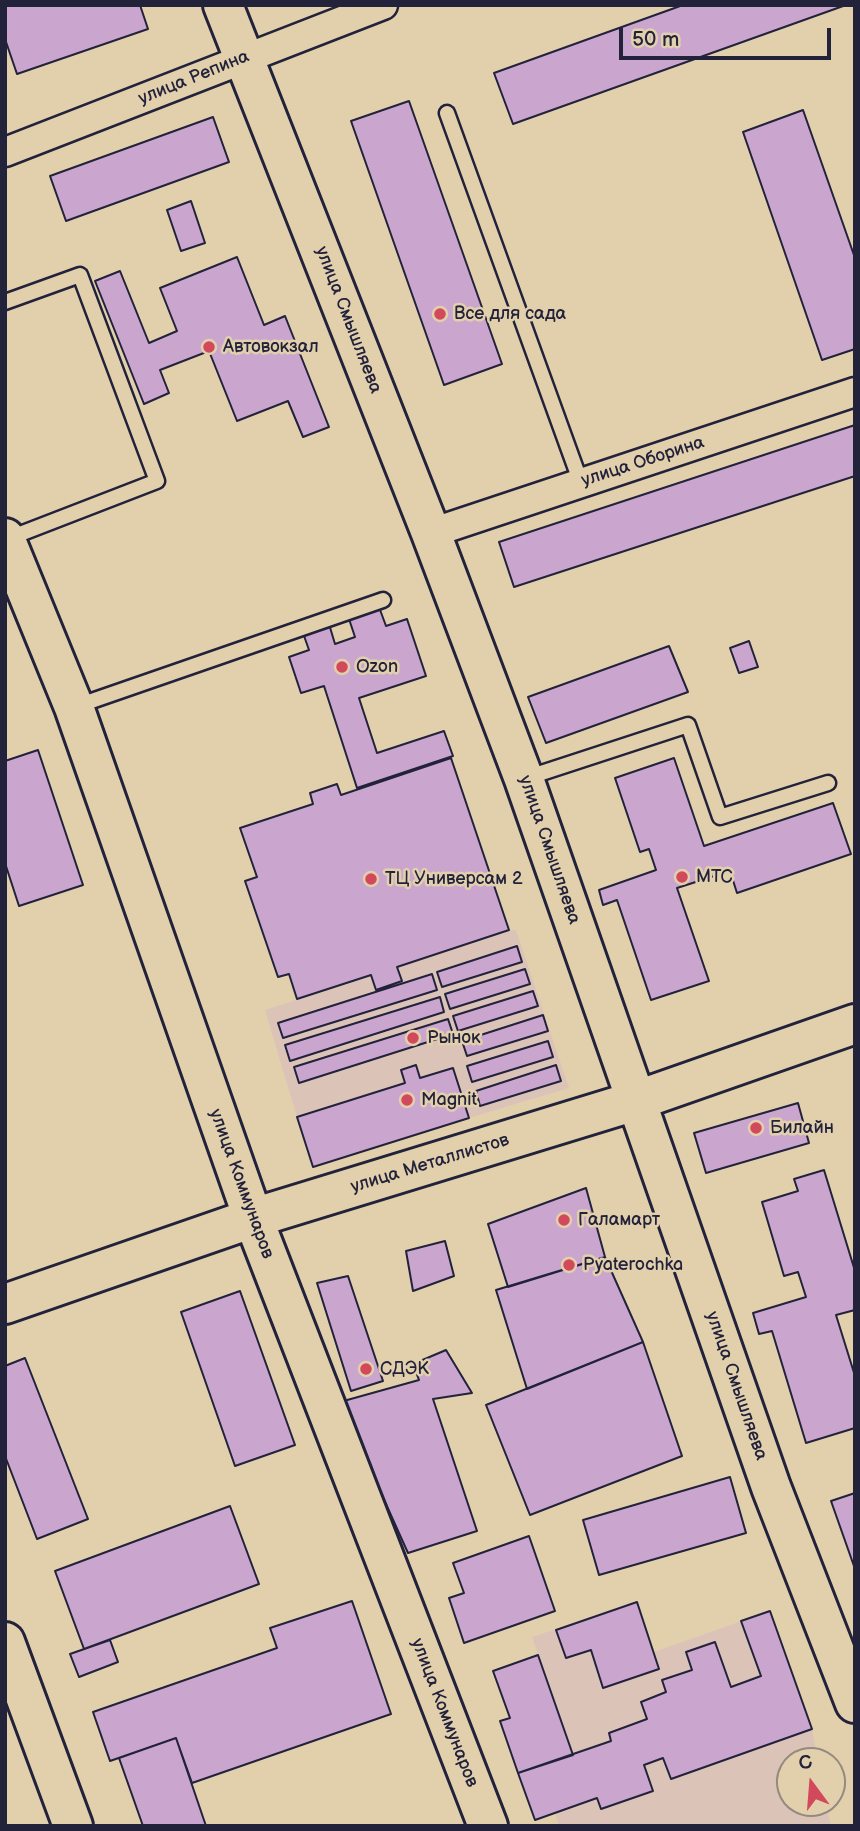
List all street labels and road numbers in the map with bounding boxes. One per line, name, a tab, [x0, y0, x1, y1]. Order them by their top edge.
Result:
street label: улица Репина	[136, 46, 252, 110]
street label: улица Смышляева	[310, 243, 386, 397]
street label: улица Оборина	[579, 432, 707, 492]
street label: улица Смышляева	[513, 773, 585, 927]
street label: улица Коммунаров	[204, 1106, 278, 1262]
street label: улица Металлистов	[348, 1130, 512, 1198]
street label: улица Смышляева	[700, 1309, 772, 1463]
street label: улица Коммунаров	[406, 1636, 482, 1790]

